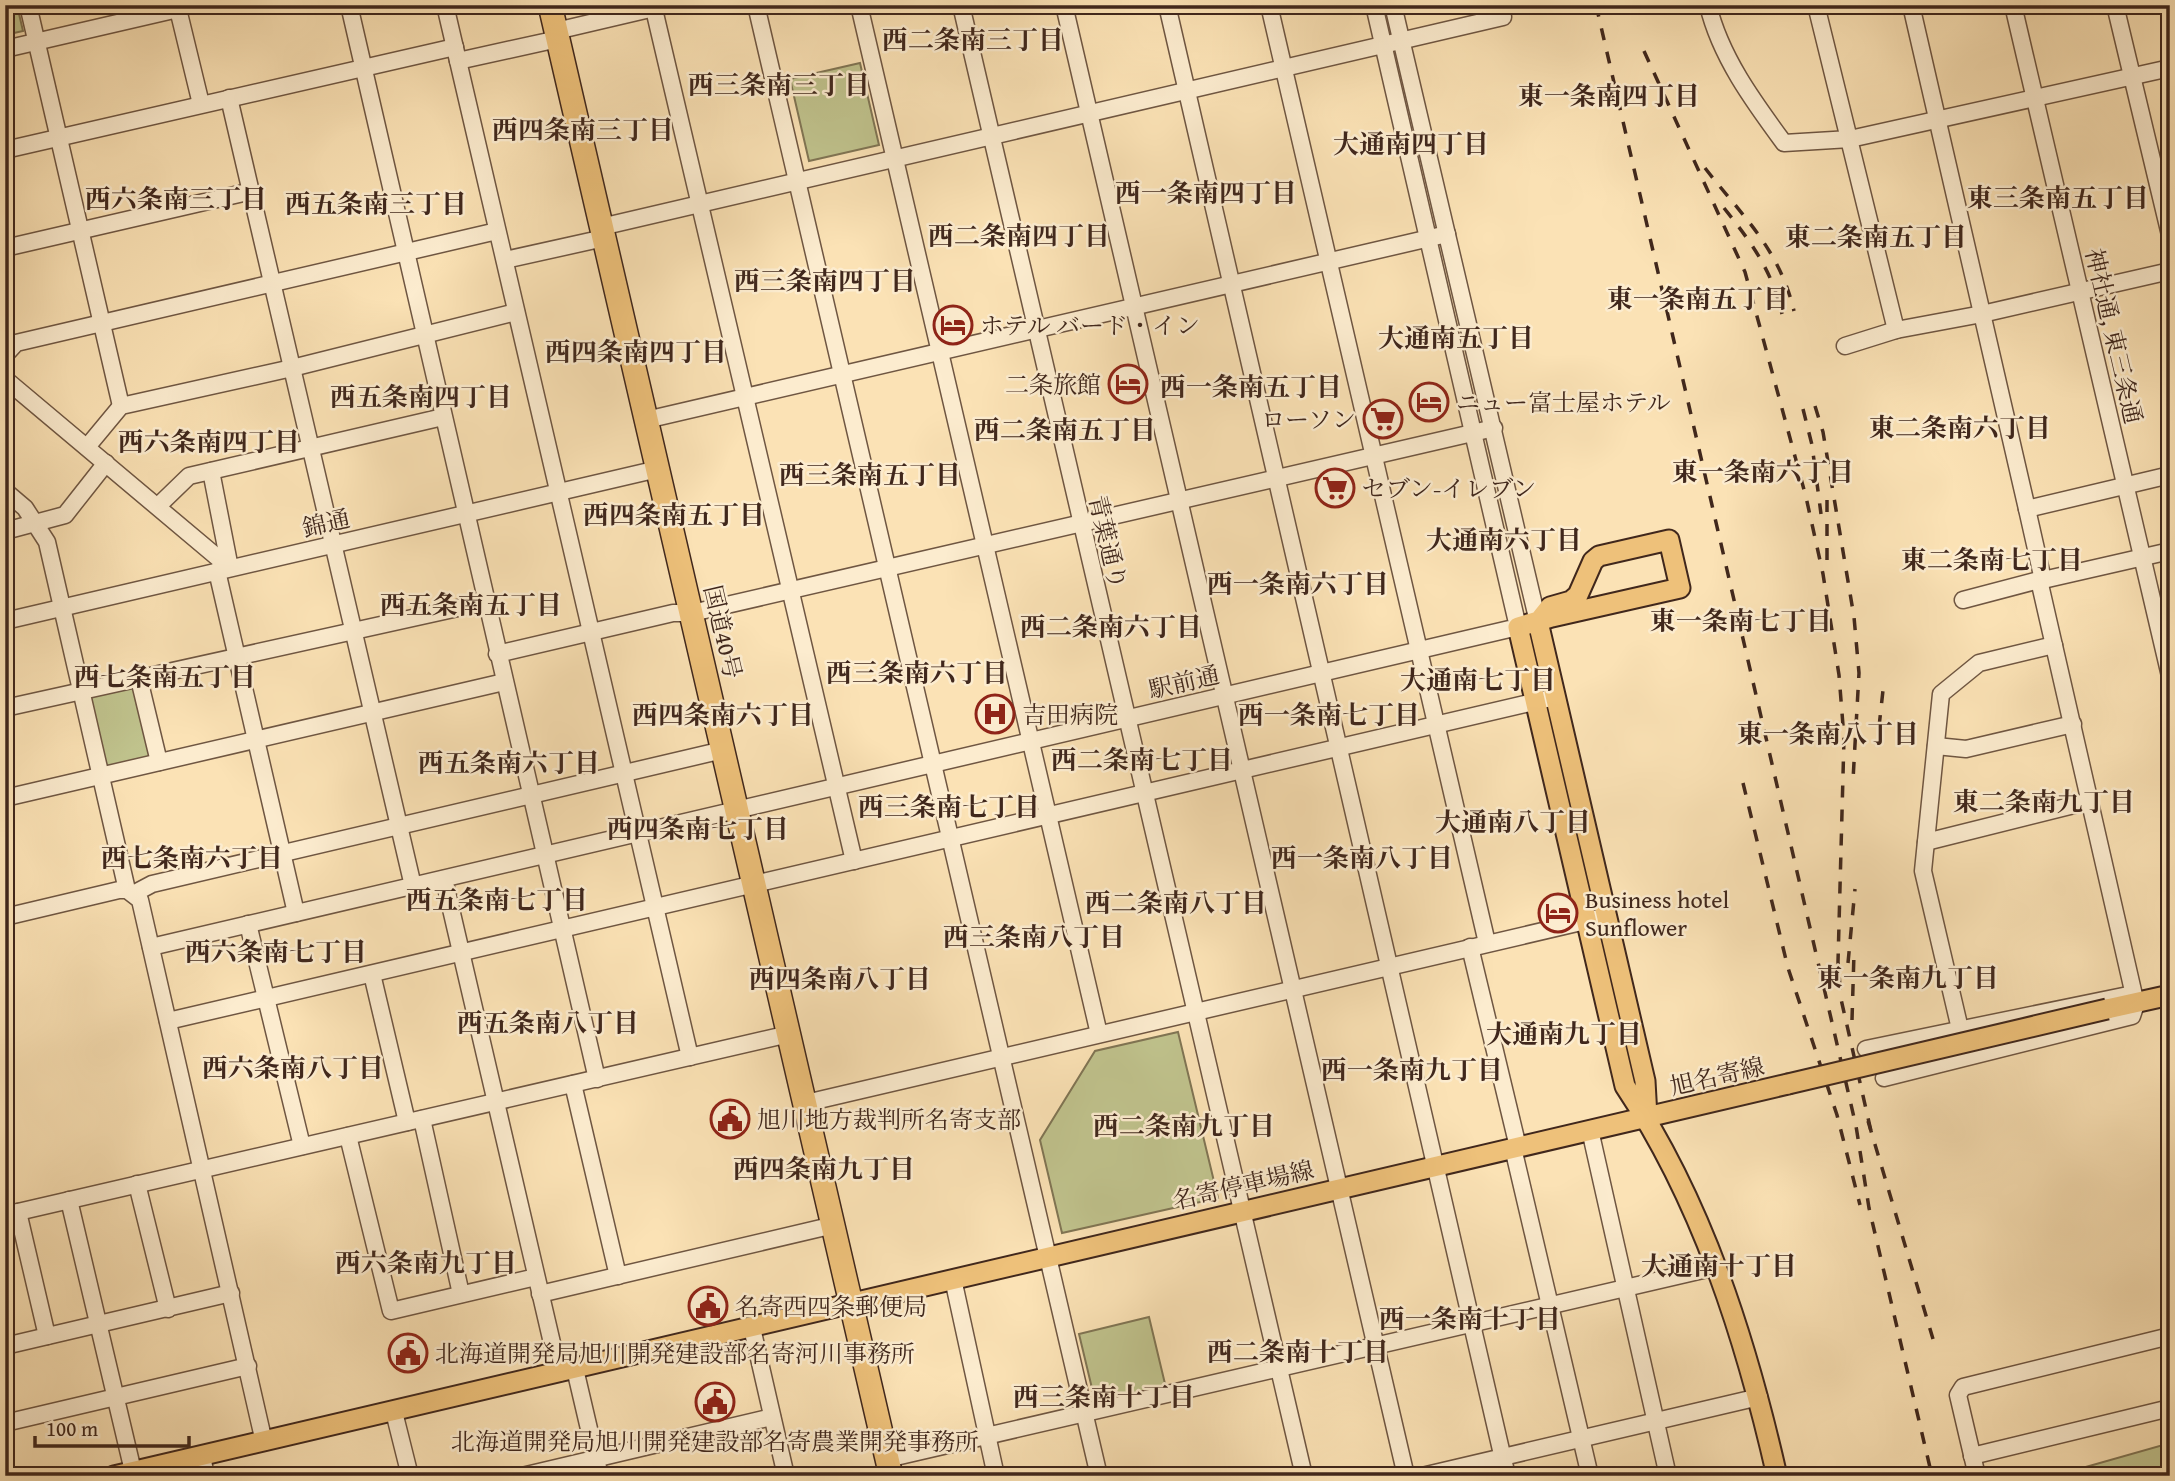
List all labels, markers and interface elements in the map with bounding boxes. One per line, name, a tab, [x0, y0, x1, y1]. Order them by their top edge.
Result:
district label: 西二条南三丁目	[882, 20, 1064, 59]
district label: 西三条南三丁目	[688, 65, 870, 104]
district label: 東一条南四丁目	[1518, 76, 1700, 115]
district label: 西四条南三丁目	[492, 110, 674, 149]
district label: 大通南四丁目	[1333, 124, 1489, 163]
district label: 西一条南四丁目	[1115, 173, 1297, 212]
district label: 東三条南五丁目	[1967, 178, 2149, 217]
district label: 西六条南三丁目	[85, 179, 267, 218]
district label: 西五条南三丁目	[285, 184, 467, 223]
district label: 西二条南四丁目	[928, 216, 1110, 255]
district label: 東二条南五丁目	[1785, 217, 1967, 256]
street label: 神社通, 東三条通	[2077, 245, 2151, 427]
district label: 西三条南四丁目	[734, 261, 916, 300]
district label: 東一条南五丁目	[1607, 279, 1789, 318]
hotel icon: ホテル バード・イン	[932, 304, 974, 346]
place label: ホテル バード・イン	[980, 308, 1200, 343]
district label: 大通南五丁目	[1378, 318, 1534, 357]
district label: 西四条南四丁目	[545, 332, 727, 371]
hotel icon: 二条旅館	[1107, 363, 1149, 405]
place label: 二条旅館	[1005, 367, 1101, 402]
district label: 西一条南五丁目	[1160, 367, 1342, 406]
district label: 西五条南四丁目	[330, 377, 512, 416]
hotel icon: ニュー富士屋ホテル	[1408, 381, 1450, 423]
place label: ニュー富士屋ホテル	[1456, 385, 1671, 420]
supermarket icon: ローソン	[1362, 398, 1404, 440]
place label: ローソン	[1261, 402, 1356, 437]
district label: 東二条南六丁目	[1869, 408, 2051, 447]
district label: 西二条南五丁目	[974, 410, 1156, 449]
district label: 西六条南四丁目	[118, 422, 300, 461]
district label: 東一条南六丁目	[1672, 452, 1854, 491]
district label: 西三条南五丁目	[779, 455, 961, 494]
supermarket icon: セブン-イレブン	[1314, 467, 1356, 509]
place label: セブン-イレブン	[1362, 471, 1536, 506]
street label: 青葉通り	[1080, 491, 1136, 593]
district label: 西四条南五丁目	[583, 495, 765, 534]
street label: 錦通	[299, 501, 353, 545]
district label: 大通南六丁目	[1426, 520, 1582, 559]
district label: 東二条南七丁目	[1901, 540, 2083, 579]
district label: 西一条南六丁目	[1207, 564, 1389, 603]
street label: 国道40号	[695, 582, 751, 682]
district label: 西五条南五丁目	[380, 585, 562, 624]
district label: 東一条南七丁目	[1650, 601, 1832, 640]
district label: 西二条南六丁目	[1020, 607, 1202, 646]
district label: 西三条南六丁目	[826, 653, 1008, 692]
district label: 西七条南五丁目	[74, 657, 256, 696]
street label: 駅前通	[1145, 657, 1223, 707]
district label: 大通南七丁目	[1400, 660, 1556, 699]
hospital icon: 吉田病院	[974, 693, 1016, 735]
district label: 西四条南六丁目	[632, 695, 814, 734]
district label: 西一条南七丁目	[1238, 695, 1420, 734]
place label: 吉田病院	[1022, 697, 1118, 732]
district label: 東一条南八丁目	[1737, 714, 1919, 753]
district label: 西二条南七丁目	[1051, 740, 1233, 779]
district label: 西五条南六丁目	[418, 743, 600, 782]
district label: 東二条南九丁目	[1953, 782, 2135, 821]
district label: 西三条南七丁目	[858, 787, 1040, 826]
district label: 大通南八丁目	[1435, 802, 1591, 841]
district label: 西四条南七丁目	[607, 809, 789, 848]
district label: 西七条南六丁目	[101, 838, 283, 877]
district label: 西一条南八丁目	[1271, 838, 1453, 877]
district label: 西五条南七丁目	[406, 880, 588, 919]
place label: Business hotel Sunflower	[1585, 882, 1729, 945]
district label: 西二条南八丁目	[1085, 883, 1267, 922]
hotel icon: Business hotel Sunflower	[1537, 892, 1579, 934]
district label: 西三条南八丁目	[943, 917, 1125, 956]
district label: 西六条南七丁目	[185, 932, 367, 971]
district label: 東一条南九丁目	[1817, 958, 1999, 997]
district label: 西四条南八丁目	[749, 959, 931, 998]
district label: 西五条南八丁目	[457, 1003, 639, 1042]
district label: 大通南九丁目	[1486, 1014, 1642, 1053]
district label: 西六条南八丁目	[202, 1048, 384, 1087]
street label: 旭名寄線	[1666, 1048, 1768, 1104]
district label: 西一条南九丁目	[1321, 1050, 1503, 1089]
public building icon: 旭川地方裁判所名寄支部	[709, 1098, 751, 1140]
place label: 旭川地方裁判所名寄支部	[757, 1102, 1021, 1137]
district label: 西二条南九丁目	[1093, 1106, 1275, 1145]
district label: 西四条南九丁目	[733, 1149, 915, 1188]
street label: 名寄停車場線	[1169, 1152, 1317, 1218]
district label: 西六条南九丁目	[335, 1243, 517, 1282]
district label: 大通南十丁目	[1641, 1246, 1797, 1285]
public building icon: 名寄西四条郵便局	[687, 1285, 729, 1327]
place label: 名寄西四条郵便局	[735, 1289, 927, 1324]
district label: 西一条南十丁目	[1379, 1299, 1561, 1338]
public building icon: 北海道開発局旭川開発建設部名寄河川事務所	[387, 1332, 429, 1374]
district label: 西二条南十丁目	[1207, 1332, 1389, 1371]
place label: 北海道開発局旭川開発建設部名寄河川事務所	[435, 1336, 915, 1371]
district label: 西三条南十丁目	[1013, 1377, 1195, 1416]
public building icon: 北海道開発局旭川開発建設部名寄農業開発事務所	[694, 1381, 736, 1423]
scale bar	[35, 1404, 189, 1448]
text: 100 m	[46, 1413, 98, 1444]
place label: 北海道開発局旭川開発建設部名寄農業開発事務所	[451, 1424, 979, 1459]

